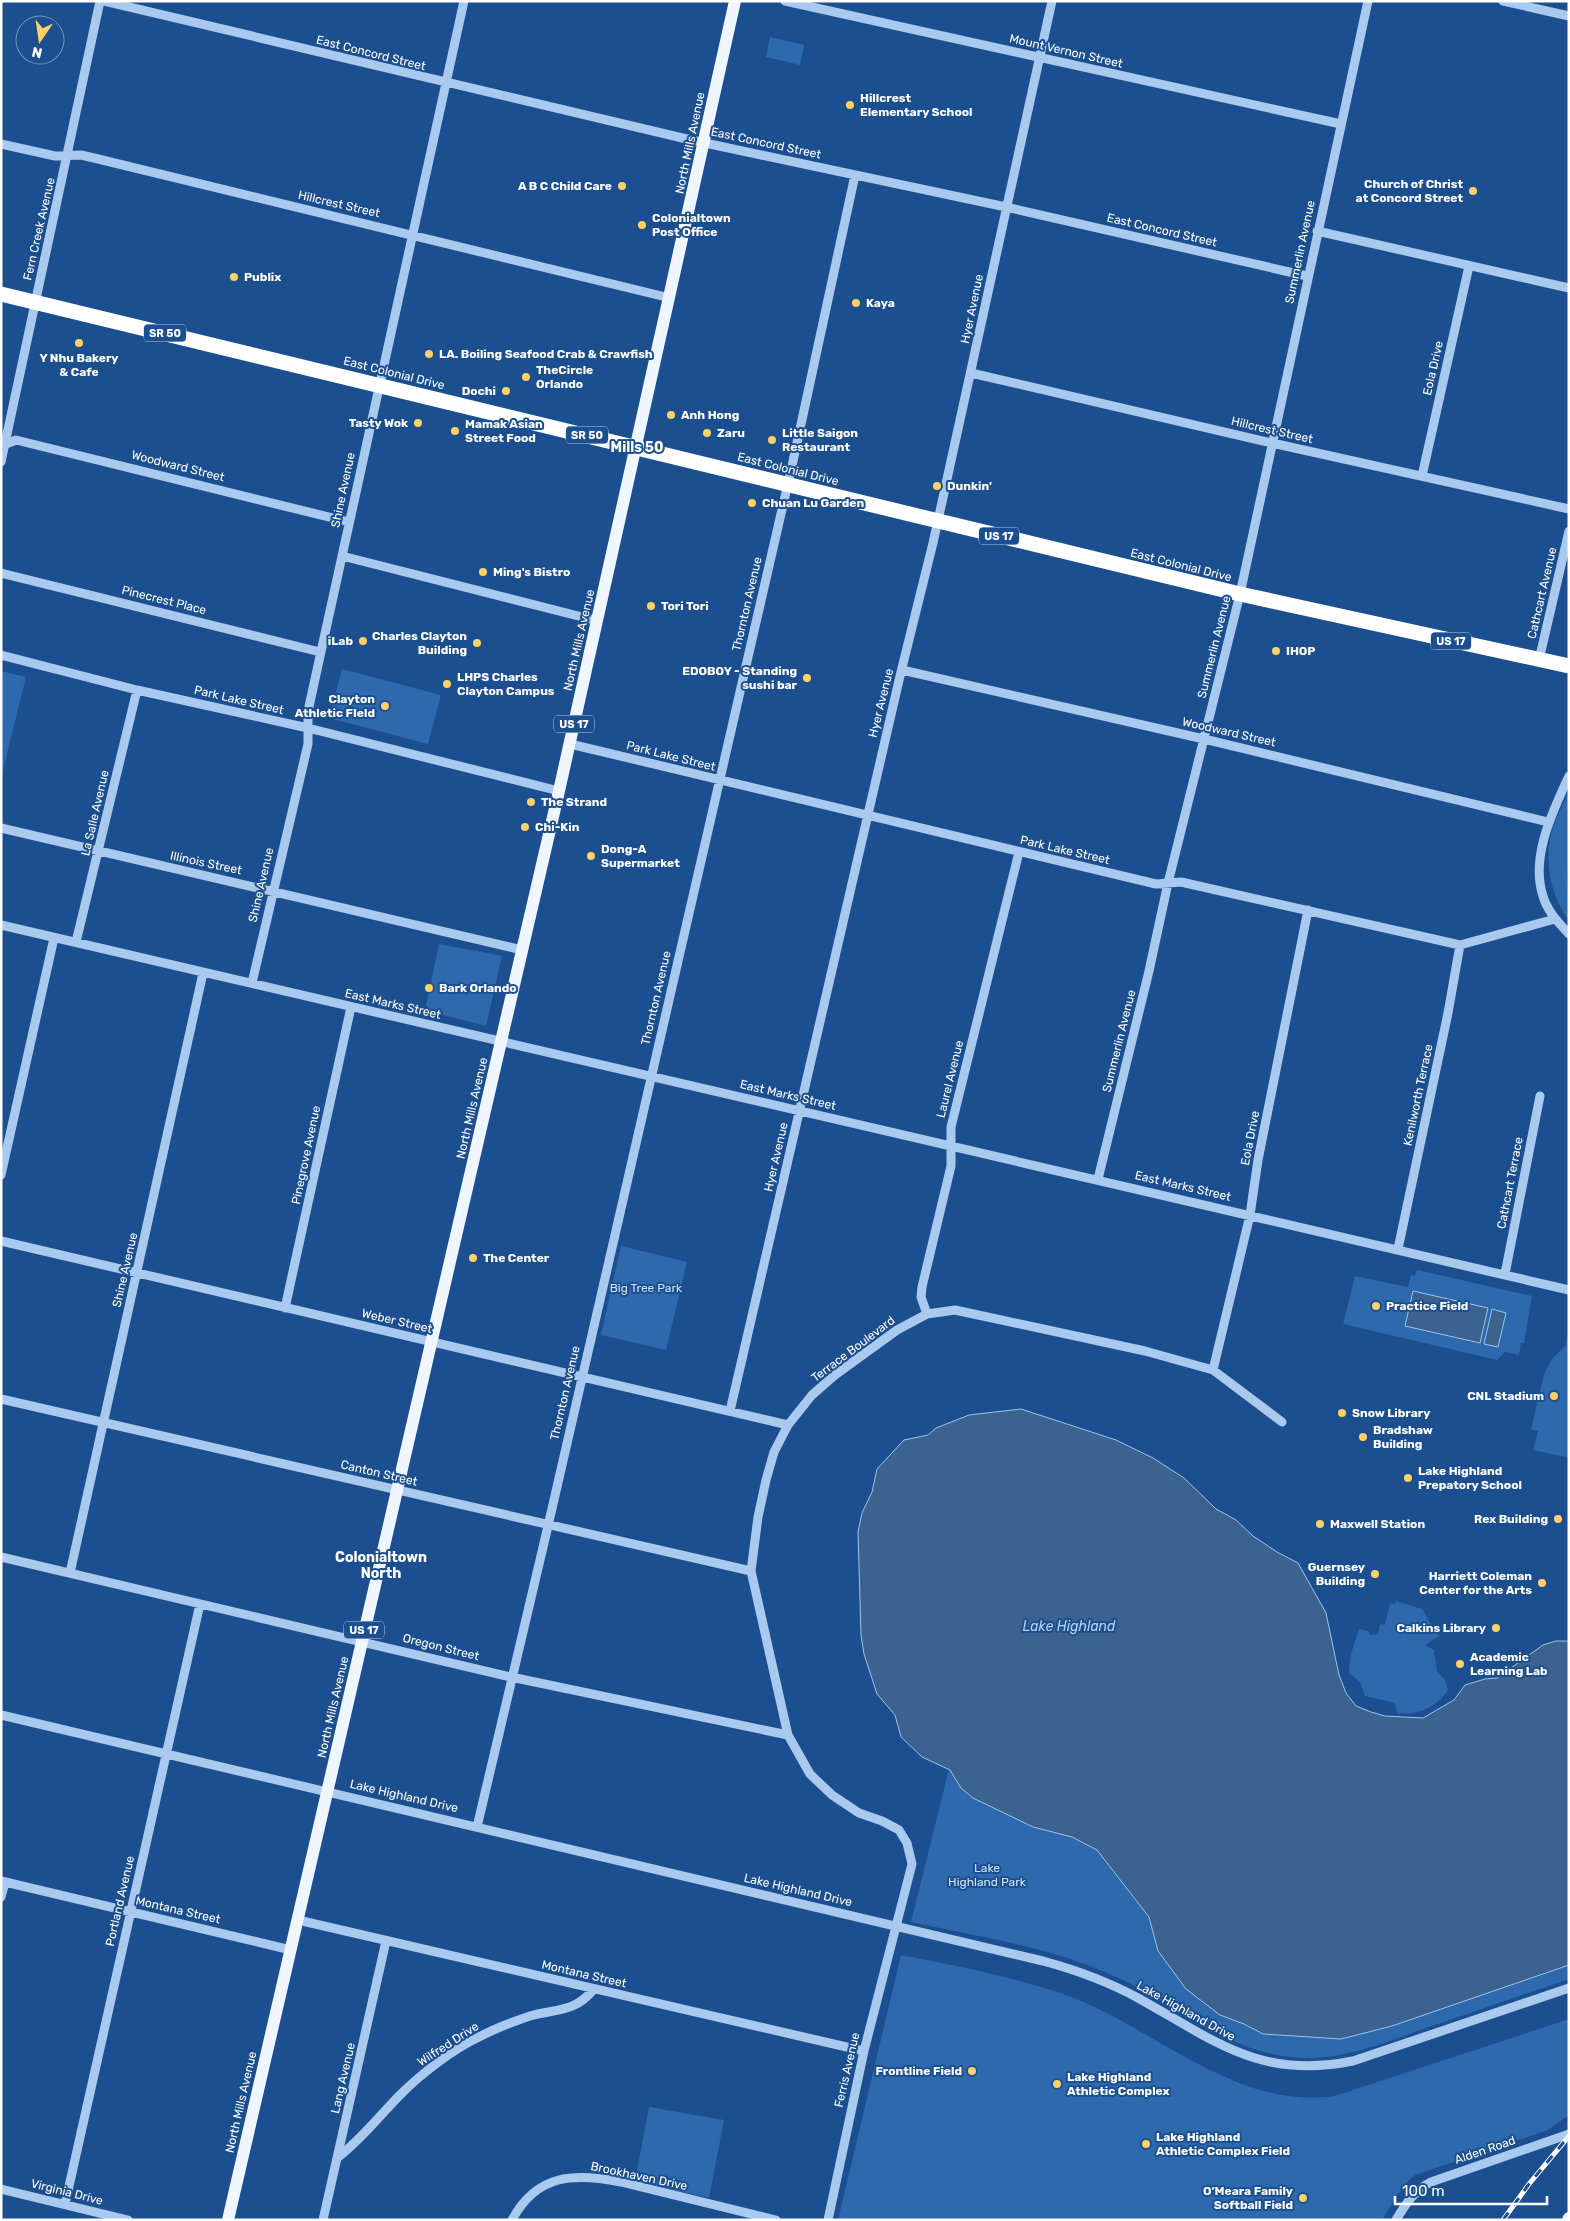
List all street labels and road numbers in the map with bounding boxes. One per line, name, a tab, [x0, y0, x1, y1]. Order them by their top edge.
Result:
street label: Mount Vernon Street	[1008, 31, 1124, 71]
street label: East Concord Street	[315, 33, 428, 73]
street label: North Mills Avenue	[672, 91, 708, 195]
street label: East Concord Street	[710, 124, 823, 162]
street label: Fern Creek Avenue	[20, 176, 58, 282]
street label: Hillcrest Street	[297, 188, 382, 220]
street label: Summerlin Avenue	[1282, 199, 1318, 305]
street label: East Concord Street	[1106, 211, 1219, 250]
street label: Hyer Avenue	[958, 273, 986, 345]
road number: SR 50	[144, 324, 186, 342]
street label: Eola Drive	[1420, 339, 1446, 397]
street label: East Colonial Drive	[342, 354, 446, 392]
street label: Hillcrest Street	[1230, 414, 1315, 446]
road number: SR 50	[566, 426, 608, 444]
street label: Woodward Street	[130, 448, 226, 484]
street label: East Colonial Drive	[736, 450, 840, 488]
street label: Shine Avenue	[328, 451, 358, 529]
road number: US 17	[979, 528, 1019, 544]
street label: East Colonial Drive	[1129, 546, 1233, 584]
street label: Cathcart Avenue	[1525, 546, 1559, 640]
street label: Thornton Avenue	[729, 555, 765, 652]
street label: Pinecrest Place	[120, 583, 208, 617]
street label: North Mills Avenue	[561, 588, 598, 692]
street label: Summerlin Avenue	[1194, 594, 1234, 700]
road number: US 17	[1431, 632, 1471, 649]
street label: Hyer Avenue	[866, 667, 896, 739]
street label: Park Lake Street	[193, 683, 285, 717]
street label: Woodward Street	[1181, 714, 1277, 750]
road number: US 17	[554, 716, 594, 732]
street label: Park Lake Street	[625, 738, 717, 774]
street label: La Salle Avenue	[78, 768, 112, 857]
street label: Park Lake Street	[1019, 833, 1111, 867]
street label: Shine Avenue	[246, 846, 276, 924]
street label: Illinois Street	[169, 849, 243, 877]
street label: Thornton Avenue	[638, 949, 674, 1046]
street label: East Marks Street	[344, 986, 443, 1022]
street label: Summerlin Avenue	[1099, 988, 1139, 1094]
street label: Laurel Avenue	[934, 1039, 966, 1119]
street label: Kenilworth Terrace	[1400, 1043, 1436, 1147]
street label: North Mills Avenue	[454, 1056, 491, 1160]
street label: East Marks Street	[739, 1077, 838, 1113]
street label: Pinegrove Avenue	[289, 1104, 323, 1206]
street label: Eola Drive	[1238, 1109, 1262, 1167]
street label: Hyer Avenue	[761, 1121, 791, 1193]
street label: Cathcart Terrace	[1494, 1136, 1526, 1230]
street label: East Marks Street	[1134, 1168, 1233, 1204]
street label: Shine Avenue	[110, 1231, 140, 1309]
street label: Weber Street	[360, 1306, 434, 1336]
street label: Terrace Boulevard	[809, 1313, 897, 1385]
street label: Thornton Avenue	[547, 1344, 583, 1441]
street label: Canton Street	[339, 1457, 419, 1489]
road number: US 17	[344, 1622, 384, 1638]
street label: Oregon Street	[401, 1631, 481, 1663]
street label: North Mills Avenue	[315, 1655, 352, 1759]
street label: Lake Highland Drive	[349, 1777, 460, 1815]
street label: Portland Avenue	[103, 1854, 137, 1948]
street label: Lake Highland Drive	[743, 1871, 854, 1909]
street label: Montana Street	[134, 1893, 222, 1927]
street label: Montana Street	[540, 1957, 628, 1991]
street label: Lake Highland Drive	[1134, 1978, 1238, 2044]
street label: Wilfred Drive	[415, 2019, 481, 2069]
street label: Ferris Avenue	[832, 2031, 862, 2109]
street label: Lang Avenue	[328, 2041, 358, 2115]
street label: North Mills Avenue	[223, 2050, 260, 2154]
street label: Alden Road	[1453, 2133, 1517, 2167]
street label: Brookhaven Drive	[589, 2159, 689, 2193]
street label: Virginia Drive	[29, 2176, 105, 2208]

